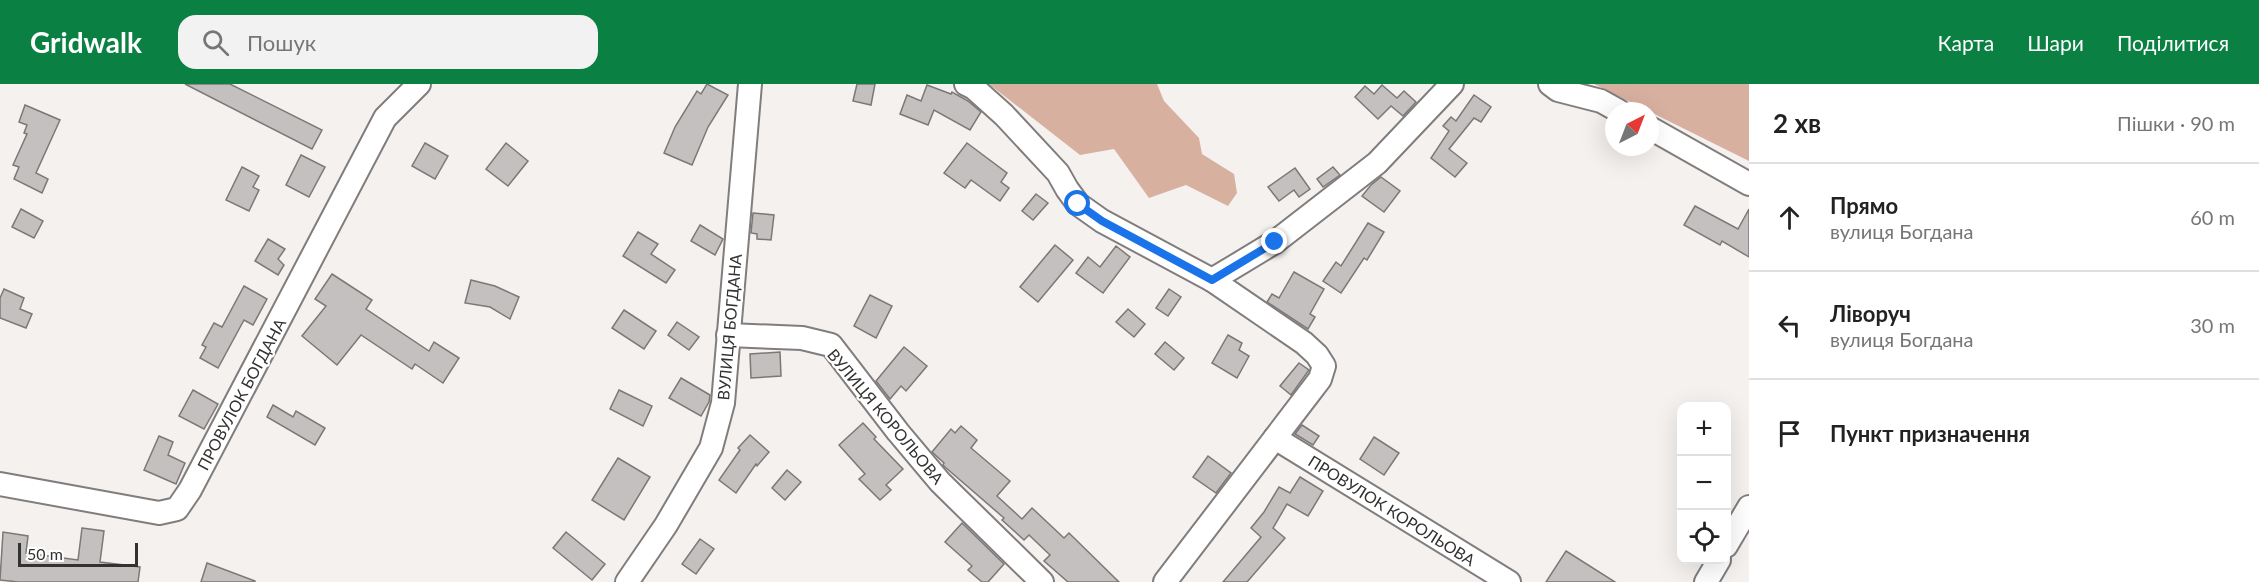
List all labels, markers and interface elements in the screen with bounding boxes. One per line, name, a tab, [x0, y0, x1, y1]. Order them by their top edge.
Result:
search box	[178, 15, 598, 69]
text: Gridwalk	[30, 25, 142, 59]
icon: search	[199, 26, 232, 59]
text: Пошук	[247, 29, 316, 56]
text: Карта	[1938, 30, 1994, 55]
text: Шари	[2027, 30, 2084, 55]
text: Поділитися	[2117, 30, 2229, 55]
north arrow	[1605, 102, 1659, 156]
text: 2 хв	[1773, 107, 1821, 139]
text: Пішки · 90 m	[2117, 111, 2235, 135]
route start	[1064, 190, 1090, 216]
text: Прямо	[1830, 192, 1898, 219]
icon: ahead	[1773, 201, 1806, 234]
text: 60 m	[2190, 205, 2235, 229]
text: вулиця Богдана	[1830, 219, 1974, 243]
route end	[1261, 228, 1287, 254]
street label: ВУЛИЦЯ БОГДАНА	[713, 253, 745, 401]
text: Ліворуч	[1830, 300, 1911, 327]
icon: left	[1773, 309, 1806, 342]
text: 30 m	[2190, 313, 2235, 337]
street label: ПРОВУЛОК БОГДАНА	[193, 315, 289, 473]
text: вулиця Богдана	[1830, 327, 1974, 351]
street label: ВУЛИЦЯ КОРОЛЬОВА	[824, 345, 948, 488]
map controls	[1677, 402, 1731, 564]
button: +	[1677, 402, 1731, 456]
icon: arrive	[1773, 417, 1806, 450]
text: Пункт призначення	[1830, 420, 2030, 447]
street label: ПРОВУЛОК КОРОЛЬОВА	[1305, 451, 1479, 569]
button: −	[1677, 456, 1731, 510]
button: locate	[1677, 510, 1731, 564]
scale bar	[18, 540, 138, 568]
text: 50 m	[27, 544, 63, 563]

